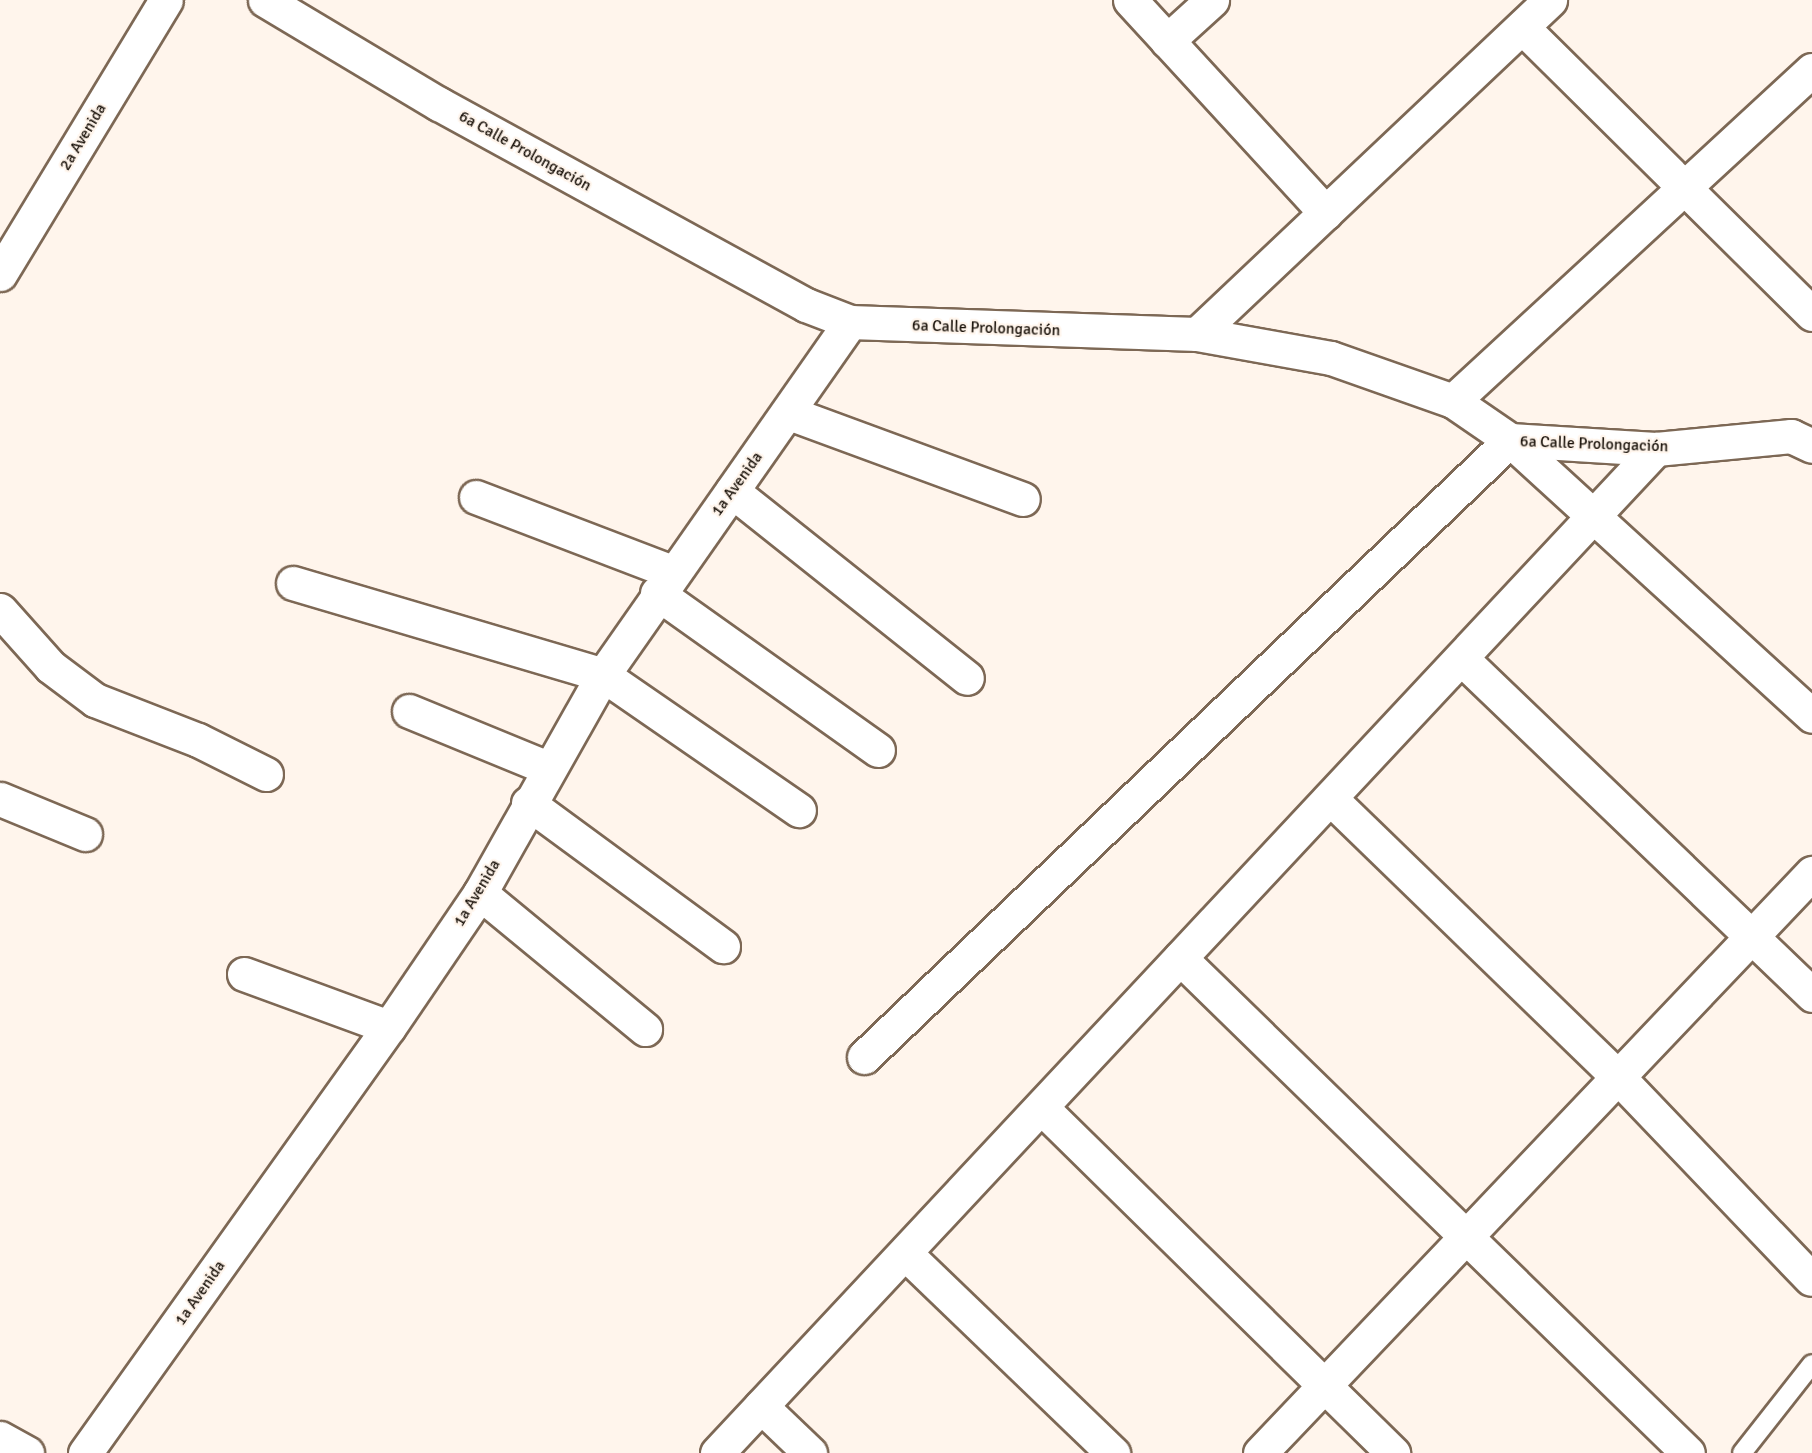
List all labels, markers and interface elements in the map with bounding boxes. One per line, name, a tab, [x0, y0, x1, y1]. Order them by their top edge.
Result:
street label: 2a Avenida	[56, 100, 110, 174]
street label: 6a Calle Prolongación	[455, 107, 595, 195]
street label: 6a Calle Prolongación	[911, 316, 1061, 340]
street label: 6a Calle Prolongación	[1519, 432, 1669, 456]
street label: 1a Avenida	[707, 448, 767, 520]
street label: 1a Avenida	[450, 856, 504, 930]
street label: 1a Avenida	[171, 1257, 229, 1329]

